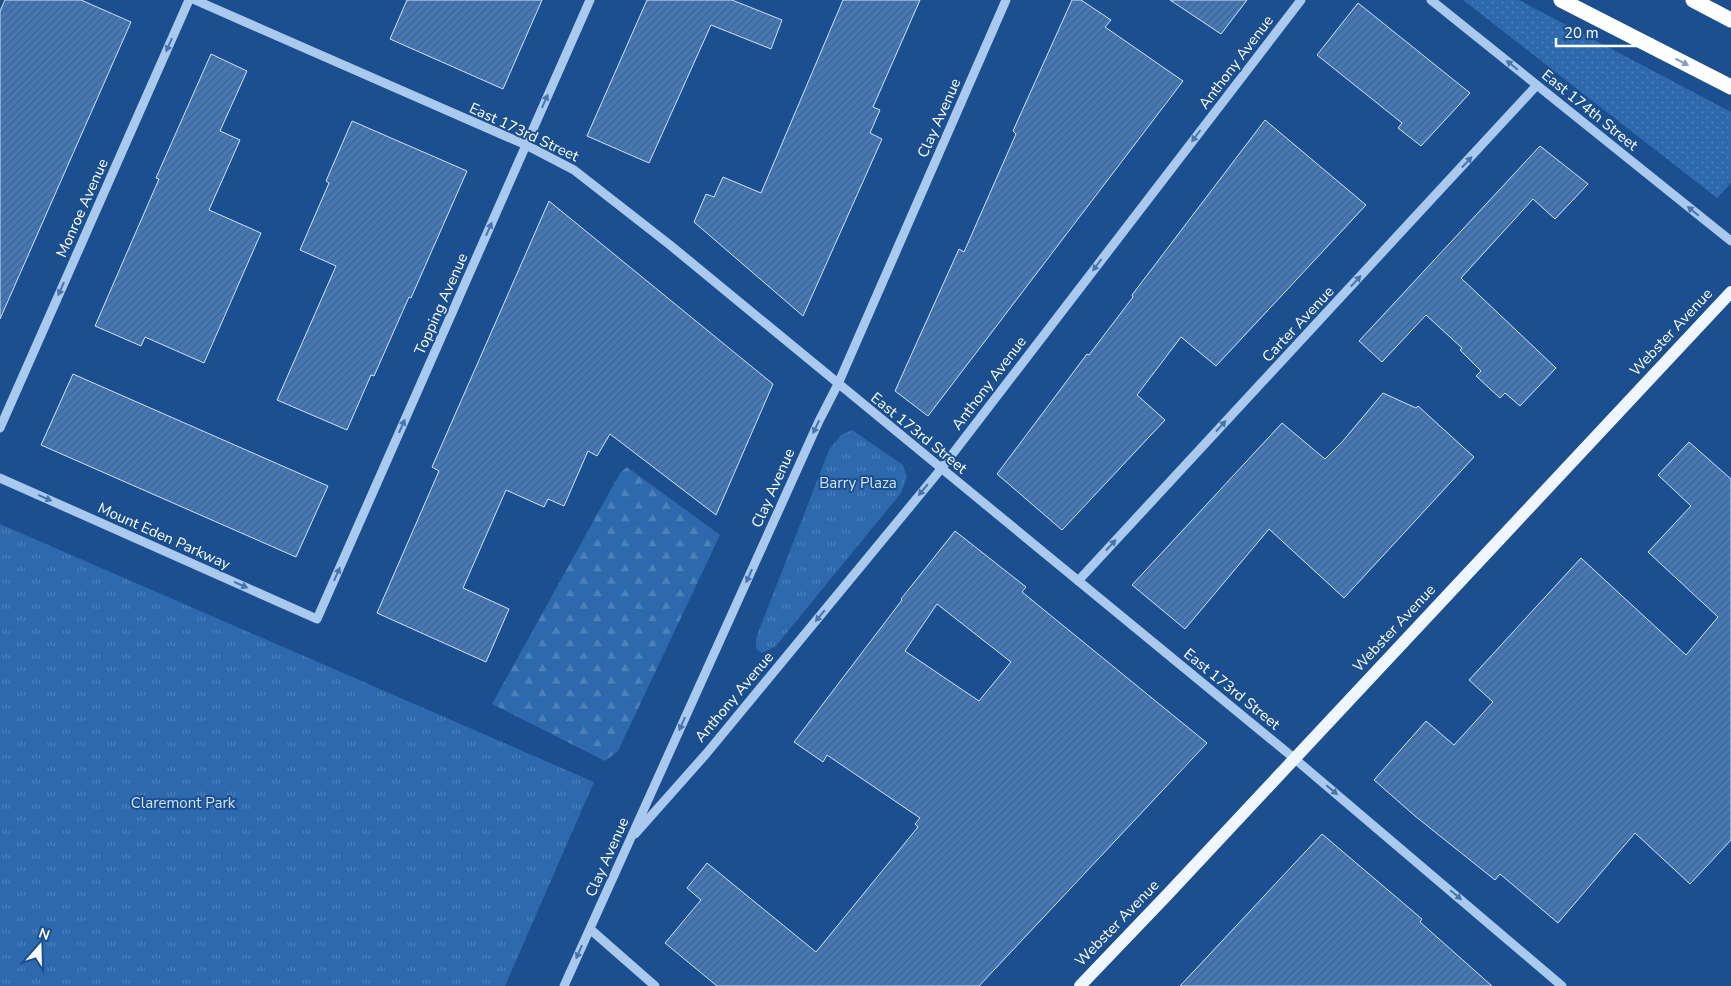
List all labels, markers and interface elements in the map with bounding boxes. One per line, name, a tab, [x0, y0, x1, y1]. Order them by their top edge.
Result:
street label: Anthony Avenue	[1194, 11, 1278, 113]
scale bar	[1556, 15, 1652, 47]
text: 20 m	[1564, 23, 1599, 43]
one-way arrow	[165, 38, 173, 52]
one-way arrow	[1675, 58, 1689, 66]
one-way arrow	[1506, 60, 1519, 71]
street label: East 174th Street	[1538, 65, 1643, 155]
street label: Clay Avenue	[913, 75, 965, 161]
one-way arrow	[542, 94, 550, 108]
street label: East 173rd Street	[466, 98, 583, 166]
one-way arrow	[1191, 129, 1202, 142]
street label: Monroe Avenue	[51, 155, 113, 261]
one-way arrow	[1461, 157, 1473, 169]
one-way arrow	[1687, 205, 1700, 216]
one-way arrow	[485, 222, 493, 236]
street label: Topping Avenue	[410, 250, 472, 358]
one-way arrow	[1092, 258, 1103, 271]
one-way arrow	[1350, 276, 1362, 288]
one-way arrow	[56, 282, 64, 296]
street label: Carter Avenue	[1258, 282, 1338, 366]
street label: Webster Avenue	[1625, 284, 1717, 380]
street label: Anthony Avenue	[947, 332, 1031, 434]
street label: East 173rd Street	[867, 388, 972, 479]
one-way arrow	[399, 419, 407, 433]
one-way arrow	[1216, 419, 1227, 432]
one-way arrow	[811, 420, 819, 434]
street label: Clay Avenue	[747, 445, 799, 531]
park label: Barry Plaza	[819, 473, 897, 493]
one-way arrow	[918, 484, 929, 497]
one-way arrow	[38, 494, 52, 502]
street label: Mount Eden Parkway	[95, 498, 234, 574]
one-way arrow	[1105, 539, 1117, 551]
one-way arrow	[333, 567, 341, 581]
one-way arrow	[744, 569, 752, 583]
street label: Webster Avenue	[1348, 580, 1440, 676]
one-way arrow	[234, 582, 248, 590]
one-way arrow	[814, 609, 825, 622]
street label: East 173rd Street	[1180, 644, 1285, 735]
street label: Anthony Avenue	[690, 647, 778, 747]
one-way arrow	[677, 717, 685, 731]
one-way arrow	[1325, 784, 1337, 796]
park label: Claremont Park	[131, 793, 236, 813]
street label: Clay Avenue	[581, 814, 633, 900]
street label: Webster Avenue	[1071, 875, 1163, 971]
one-way arrow	[1449, 890, 1462, 901]
north arrow	[15, 921, 65, 971]
text: N	[36, 924, 52, 945]
one-way arrow	[575, 945, 583, 959]

